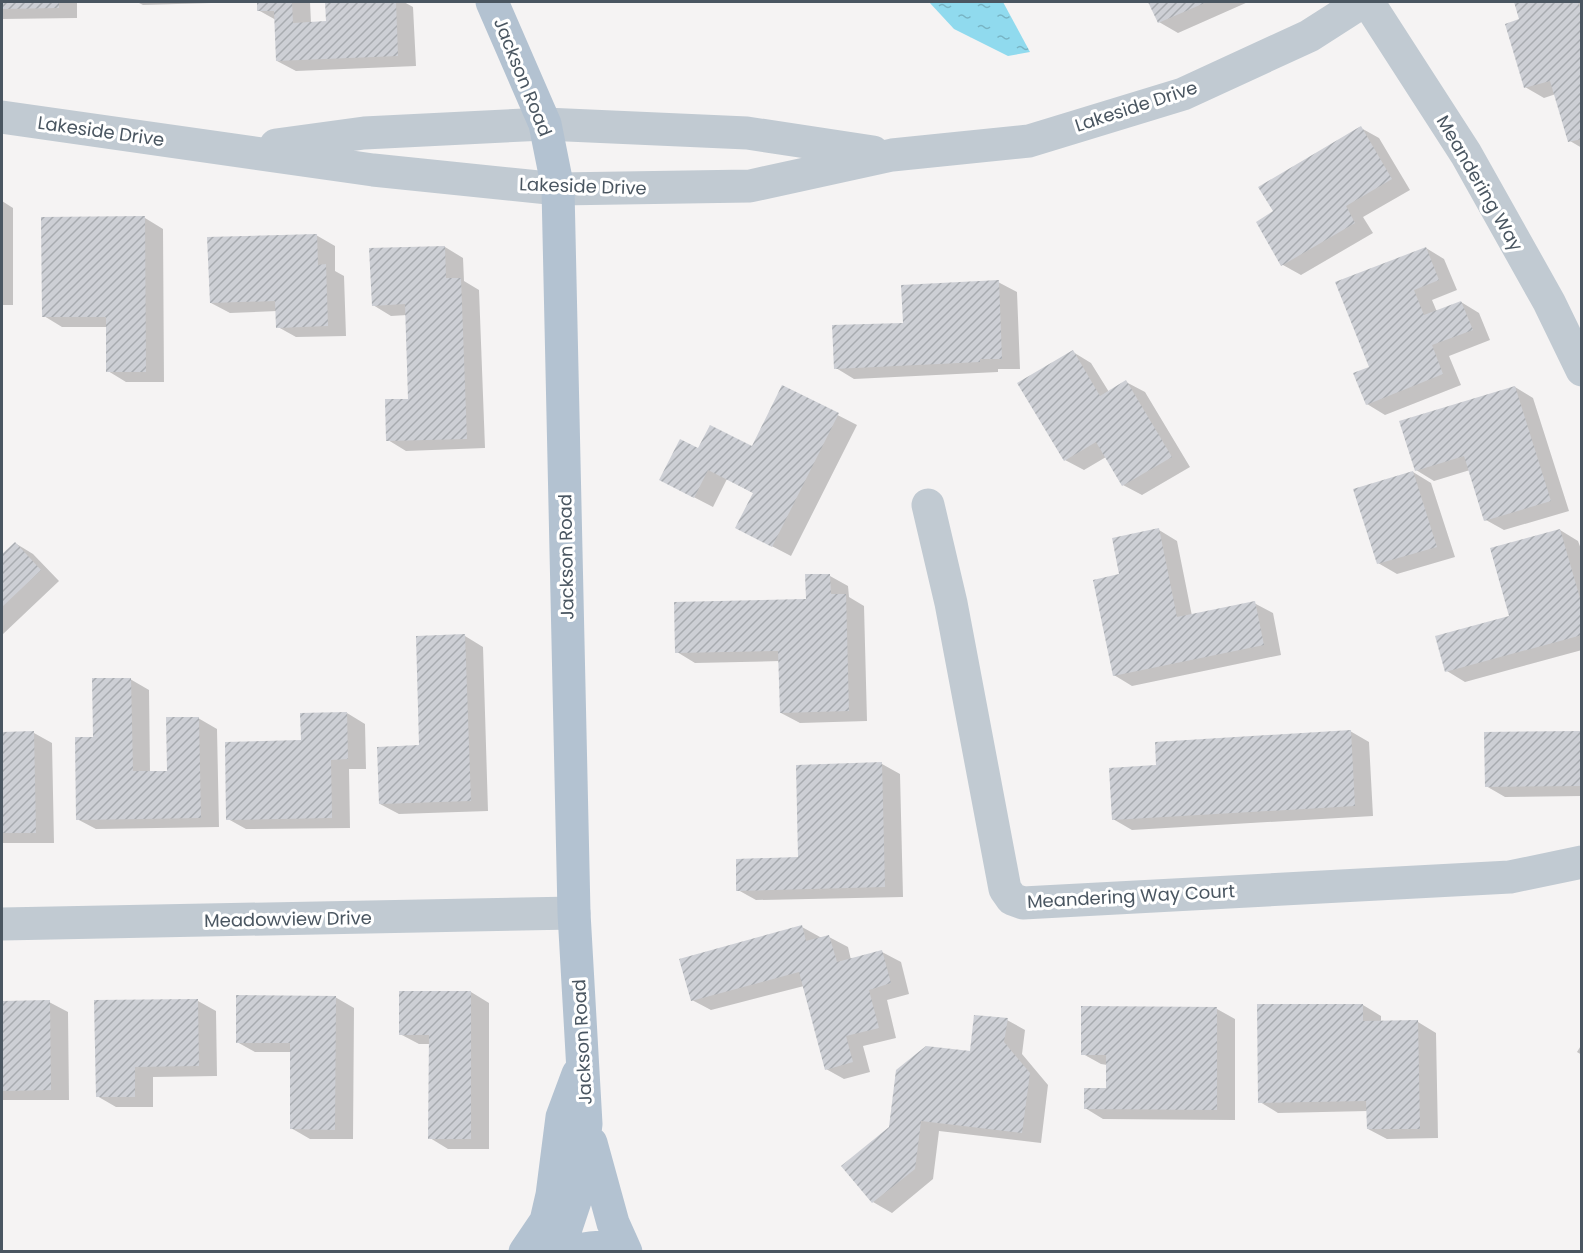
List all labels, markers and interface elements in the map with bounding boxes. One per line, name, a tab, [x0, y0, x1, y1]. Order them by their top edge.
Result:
street label: Jackson Road	[488, 14, 558, 140]
street label: Lakeside Drive	[1072, 74, 1200, 138]
street label: Lakeside Drive	[36, 110, 166, 152]
street label: Meandering Way	[1431, 110, 1529, 256]
street label: Lakeside Drive	[519, 171, 647, 201]
street label: Jackson Road	[552, 494, 580, 620]
street label: Meandering Way Court	[1026, 878, 1236, 914]
street label: Meadowview Drive	[204, 905, 372, 933]
street label: Jackson Road	[566, 978, 598, 1106]

